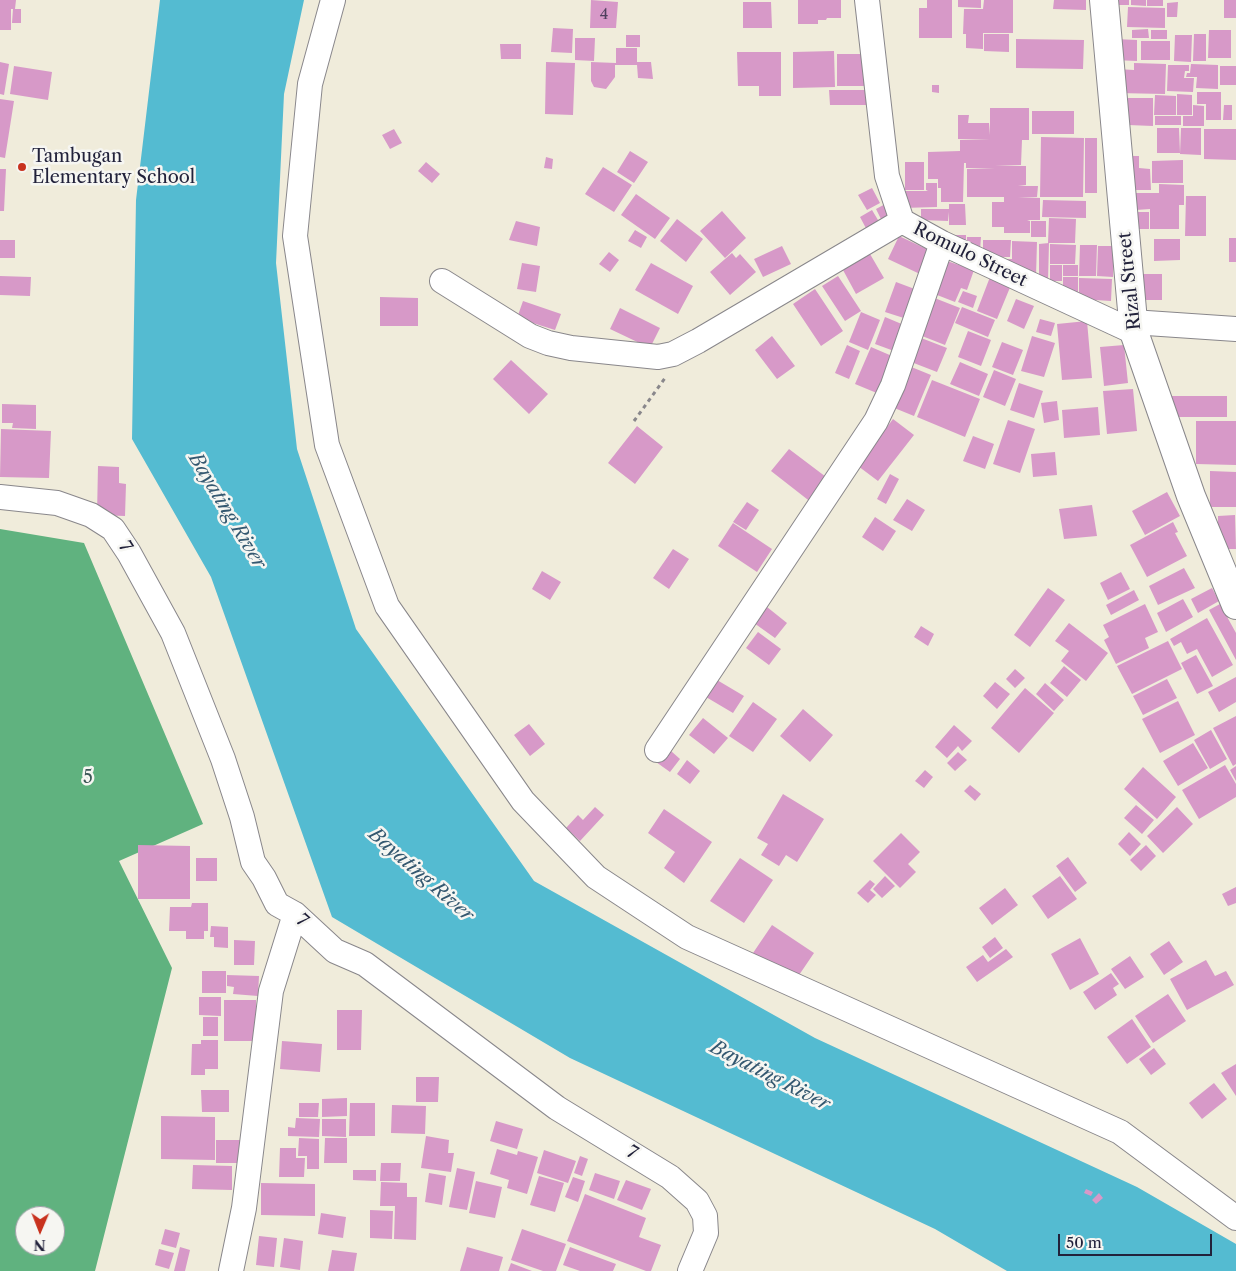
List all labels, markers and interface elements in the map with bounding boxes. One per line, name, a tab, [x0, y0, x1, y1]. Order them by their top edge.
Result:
house number: 4	[600, 6, 608, 24]
place label: Tambugan Elementary School	[32, 146, 195, 188]
marker: Tambugan Elementary School	[16, 161, 28, 173]
street label: Romulo Street	[909, 218, 1031, 292]
street label: Rizal Street	[1114, 231, 1146, 331]
water label: Bayating River	[183, 449, 271, 573]
street label: 7	[113, 538, 137, 556]
park label: 5	[83, 767, 93, 789]
water label: Bayating River	[364, 823, 478, 927]
street label: 7	[292, 910, 312, 932]
water label: Bayating River	[706, 1036, 834, 1116]
street label: 7	[623, 1141, 641, 1165]
north arrow	[15, 1206, 65, 1256]
scale bar	[1061, 1224, 1215, 1256]
text: 50 m	[1066, 1233, 1102, 1252]
text: N	[34, 1236, 46, 1254]

